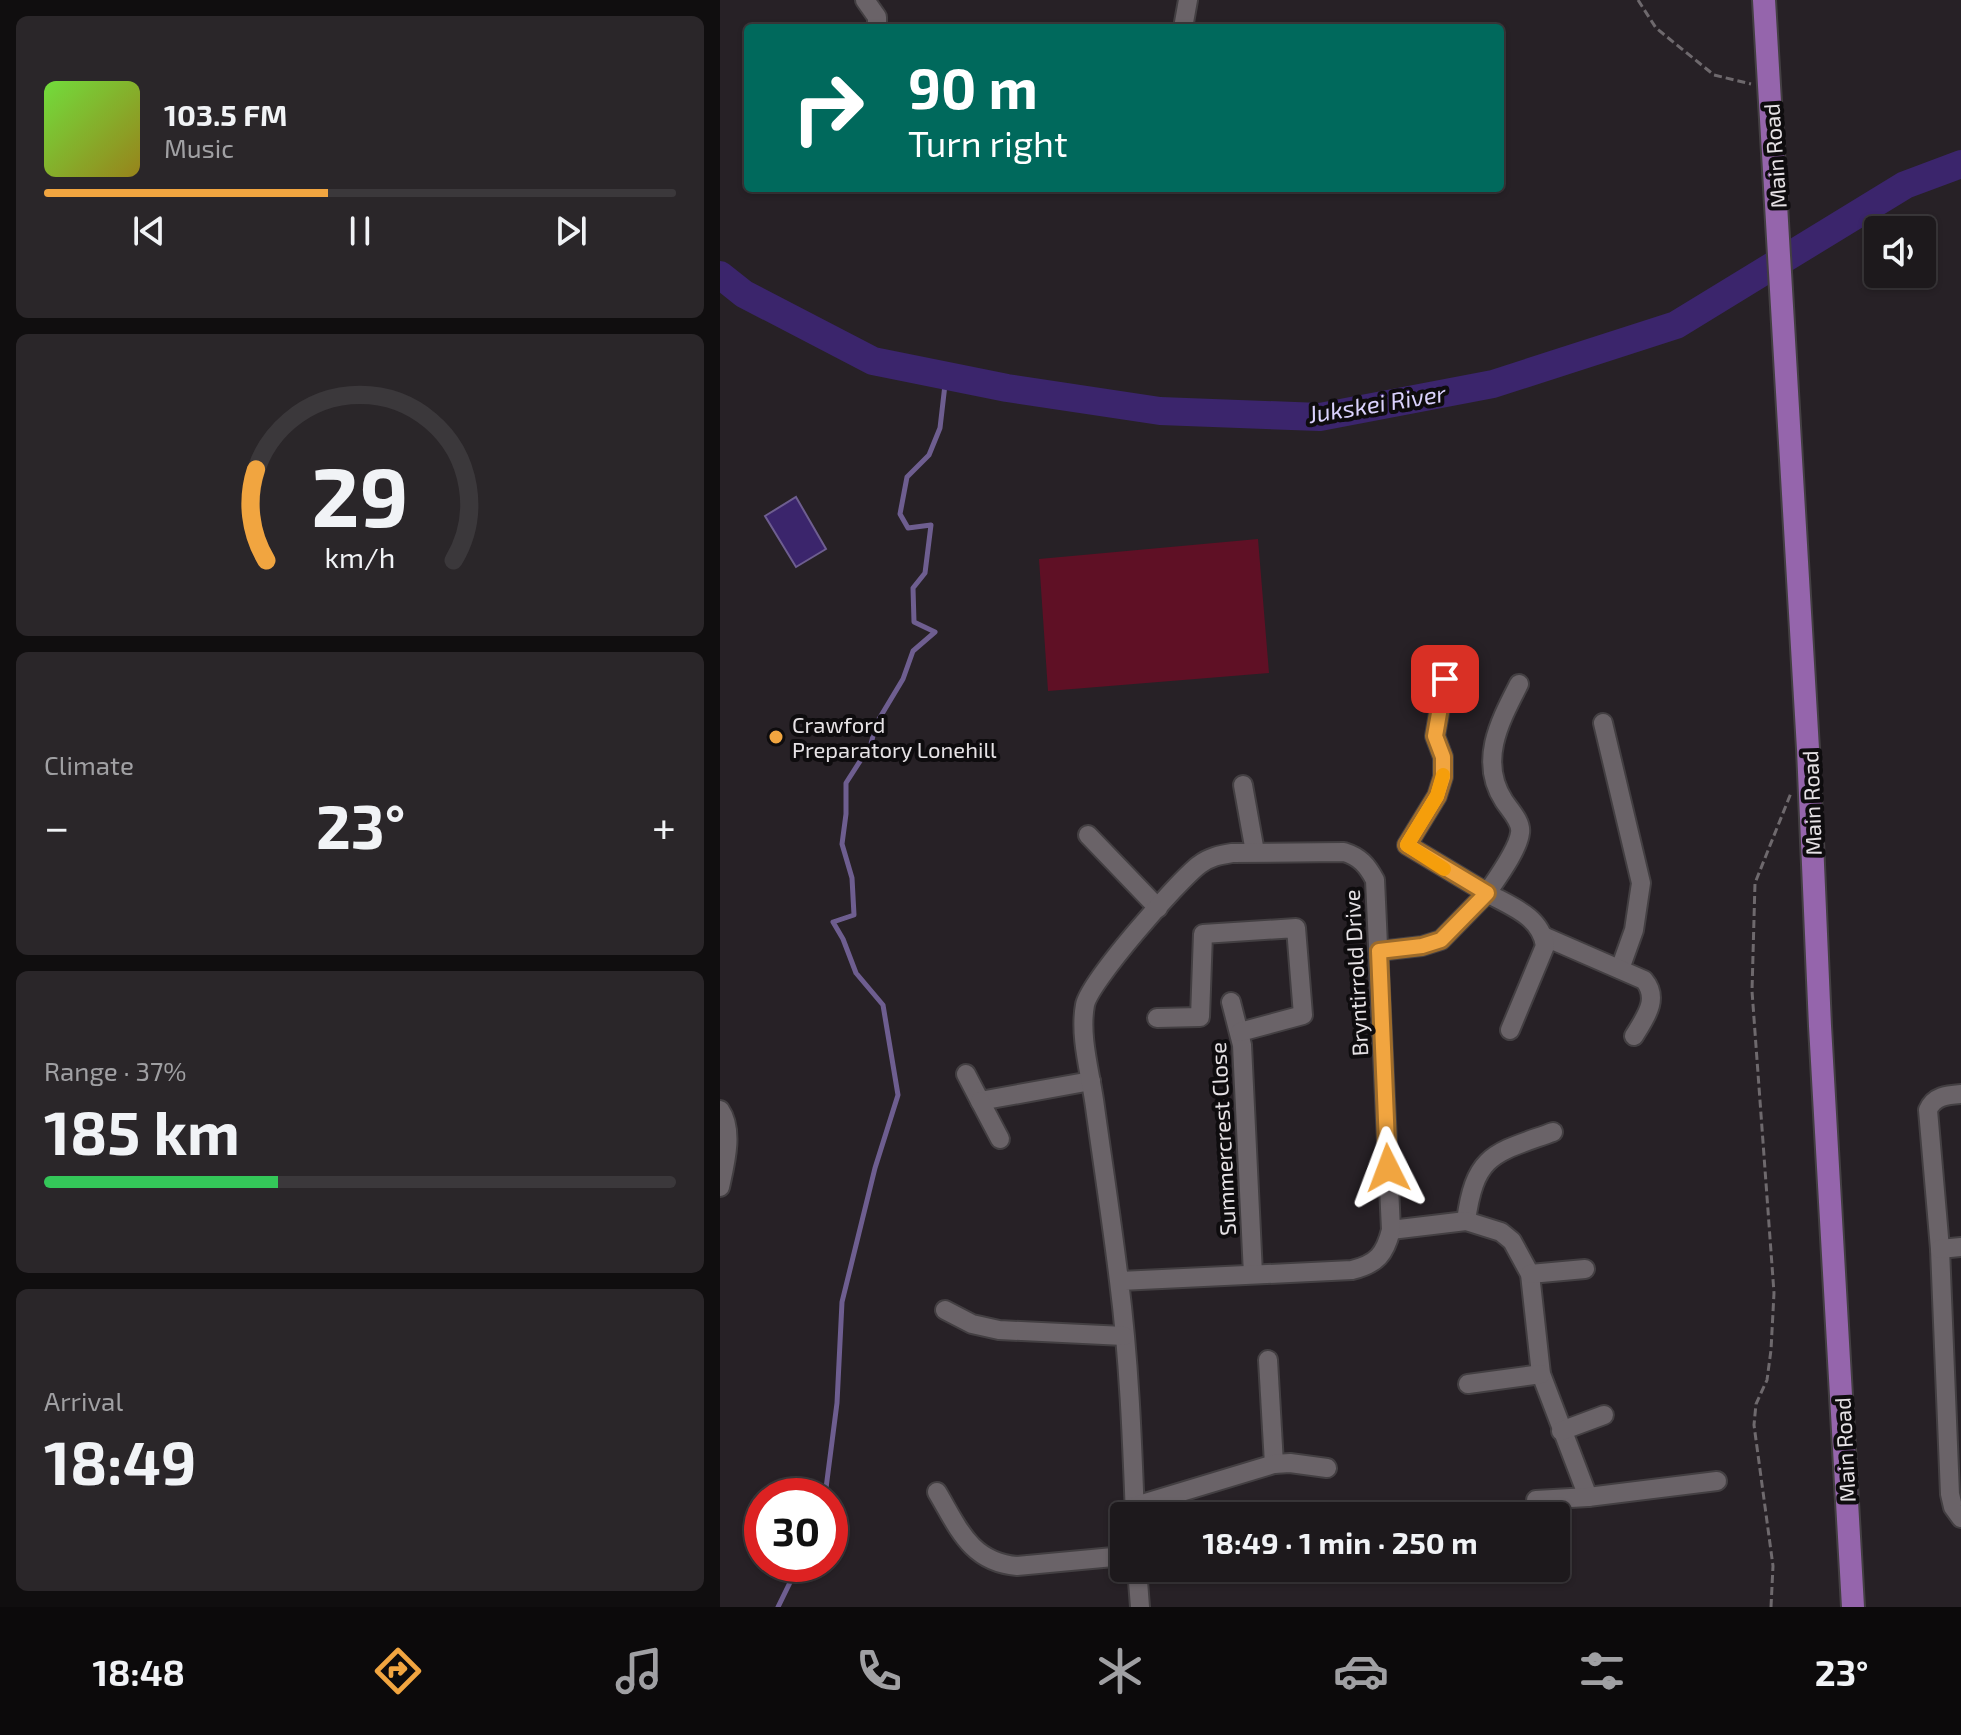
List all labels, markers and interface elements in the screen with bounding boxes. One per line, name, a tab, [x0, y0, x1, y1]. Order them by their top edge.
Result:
text: 90 m	[908, 53, 1038, 120]
icon: right	[776, 56, 880, 160]
text: 103.5 FM	[164, 96, 287, 132]
street label: Main Road	[1757, 103, 1791, 209]
text: Turn right	[908, 121, 1068, 164]
text: Music	[164, 132, 234, 163]
icon: previous	[127, 209, 171, 253]
icon: pause	[338, 209, 382, 253]
icon: next	[549, 209, 593, 253]
map controls	[1864, 216, 1936, 288]
button: sound	[1864, 216, 1936, 288]
water label: Jukskei River	[1305, 378, 1448, 428]
text: 29	[311, 444, 409, 544]
text: km/h	[325, 539, 395, 574]
pin	[1411, 645, 1479, 713]
icon: arrive	[1423, 657, 1467, 701]
place label: Crawford Preparatory Lonehill	[792, 711, 997, 762]
marker: Crawford Preparatory Lonehill	[767, 728, 785, 746]
text: Climate	[44, 749, 134, 780]
street label: Main Road	[1796, 750, 1826, 856]
text: 23°	[316, 789, 406, 861]
text: −	[44, 799, 70, 852]
text: +	[652, 799, 676, 852]
street label: Bryntirrold Drive	[1338, 889, 1372, 1057]
street label: Summercrest Close	[1204, 1041, 1240, 1237]
text: Range · 37%	[44, 1055, 187, 1086]
text: 185 km	[44, 1095, 240, 1167]
position arrow	[1346, 1126, 1430, 1210]
text: Arrival	[44, 1385, 123, 1416]
street label: Main Road	[1828, 1397, 1860, 1503]
text: 18:49	[44, 1425, 196, 1497]
speed limit sign: 30	[744, 1478, 848, 1582]
text: 18:49 · 1 min · 250 m	[1202, 1524, 1478, 1560]
icon: directions	[370, 1643, 426, 1699]
icon: music	[611, 1643, 667, 1699]
icon: phone	[851, 1643, 907, 1699]
icon: climate	[1092, 1643, 1148, 1699]
icon: car	[1333, 1643, 1389, 1699]
icon: filters	[1574, 1643, 1630, 1699]
text: 18:48	[92, 1650, 185, 1693]
text: 23°	[1815, 1650, 1869, 1693]

